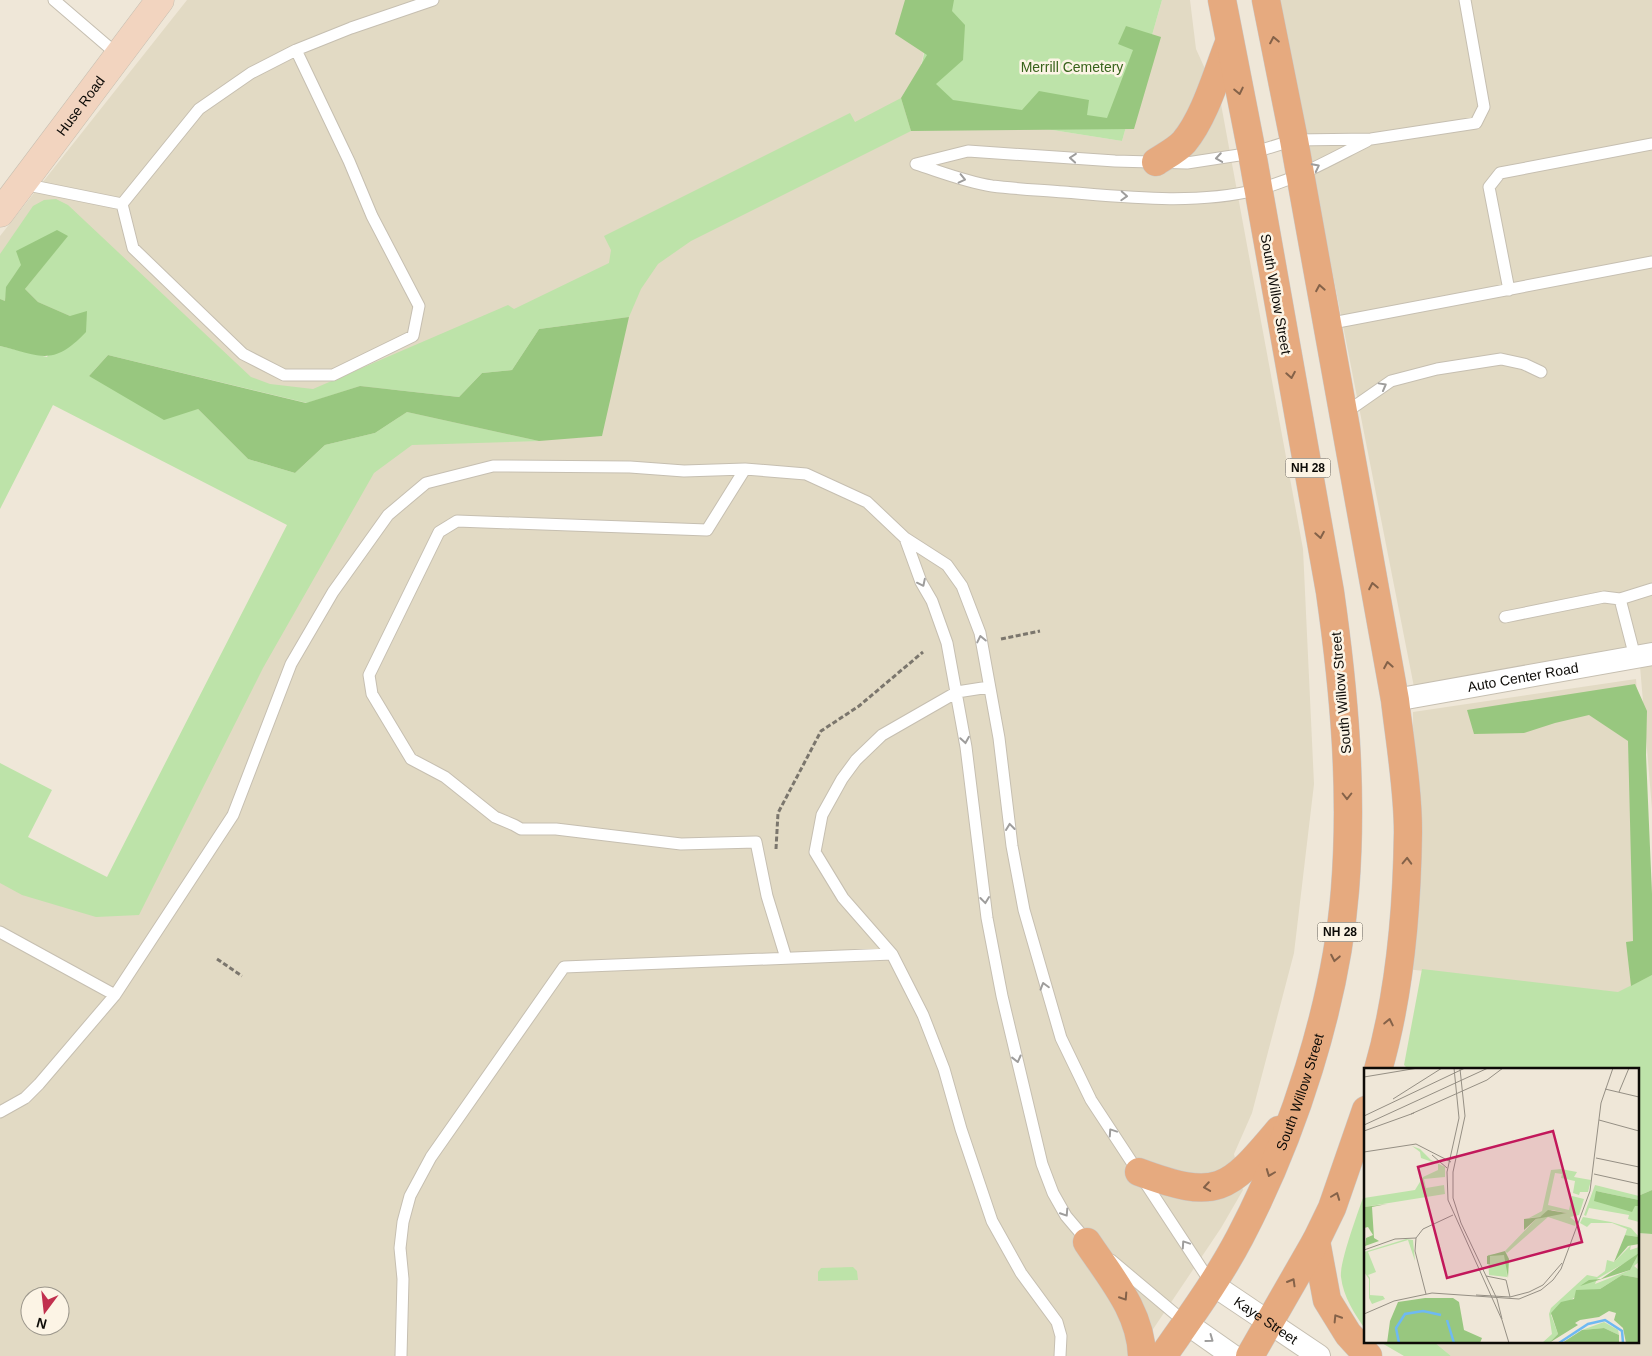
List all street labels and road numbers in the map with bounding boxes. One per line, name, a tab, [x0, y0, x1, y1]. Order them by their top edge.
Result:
street label: Huse Road	[53, 73, 108, 139]
street label: South Willow Street	[1258, 232, 1295, 356]
road number: NH 28	[1286, 458, 1330, 478]
street label: South Willow Street	[1328, 631, 1354, 755]
street label: Auto Center Road	[1466, 659, 1580, 695]
road number: NH 28	[1318, 922, 1362, 942]
street label: South Willow Street	[1273, 1032, 1327, 1153]
street label: Kaye Street	[1231, 1293, 1301, 1347]

